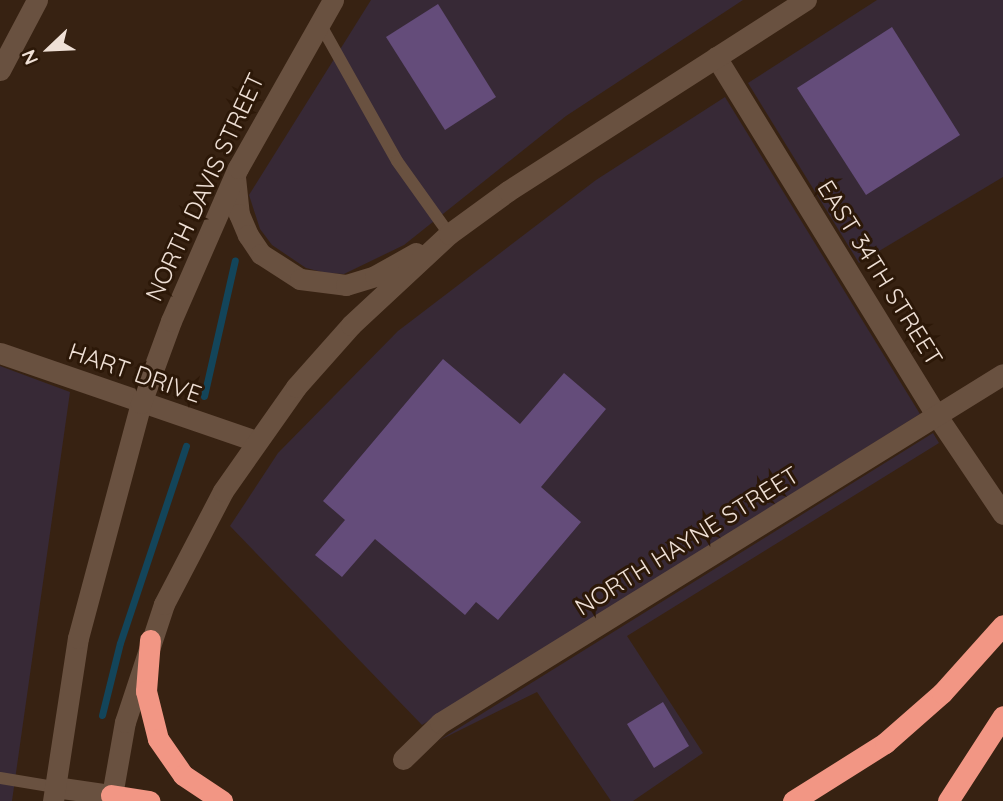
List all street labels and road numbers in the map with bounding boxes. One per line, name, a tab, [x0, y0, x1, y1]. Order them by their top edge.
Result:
street label: NORTH DAVIS STREET	[140, 68, 270, 306]
street label: EAST 34TH STREET	[811, 175, 949, 371]
street label: HART DRIVE	[65, 337, 205, 409]
street label: NORTH HAYNE STREET	[570, 460, 804, 622]

